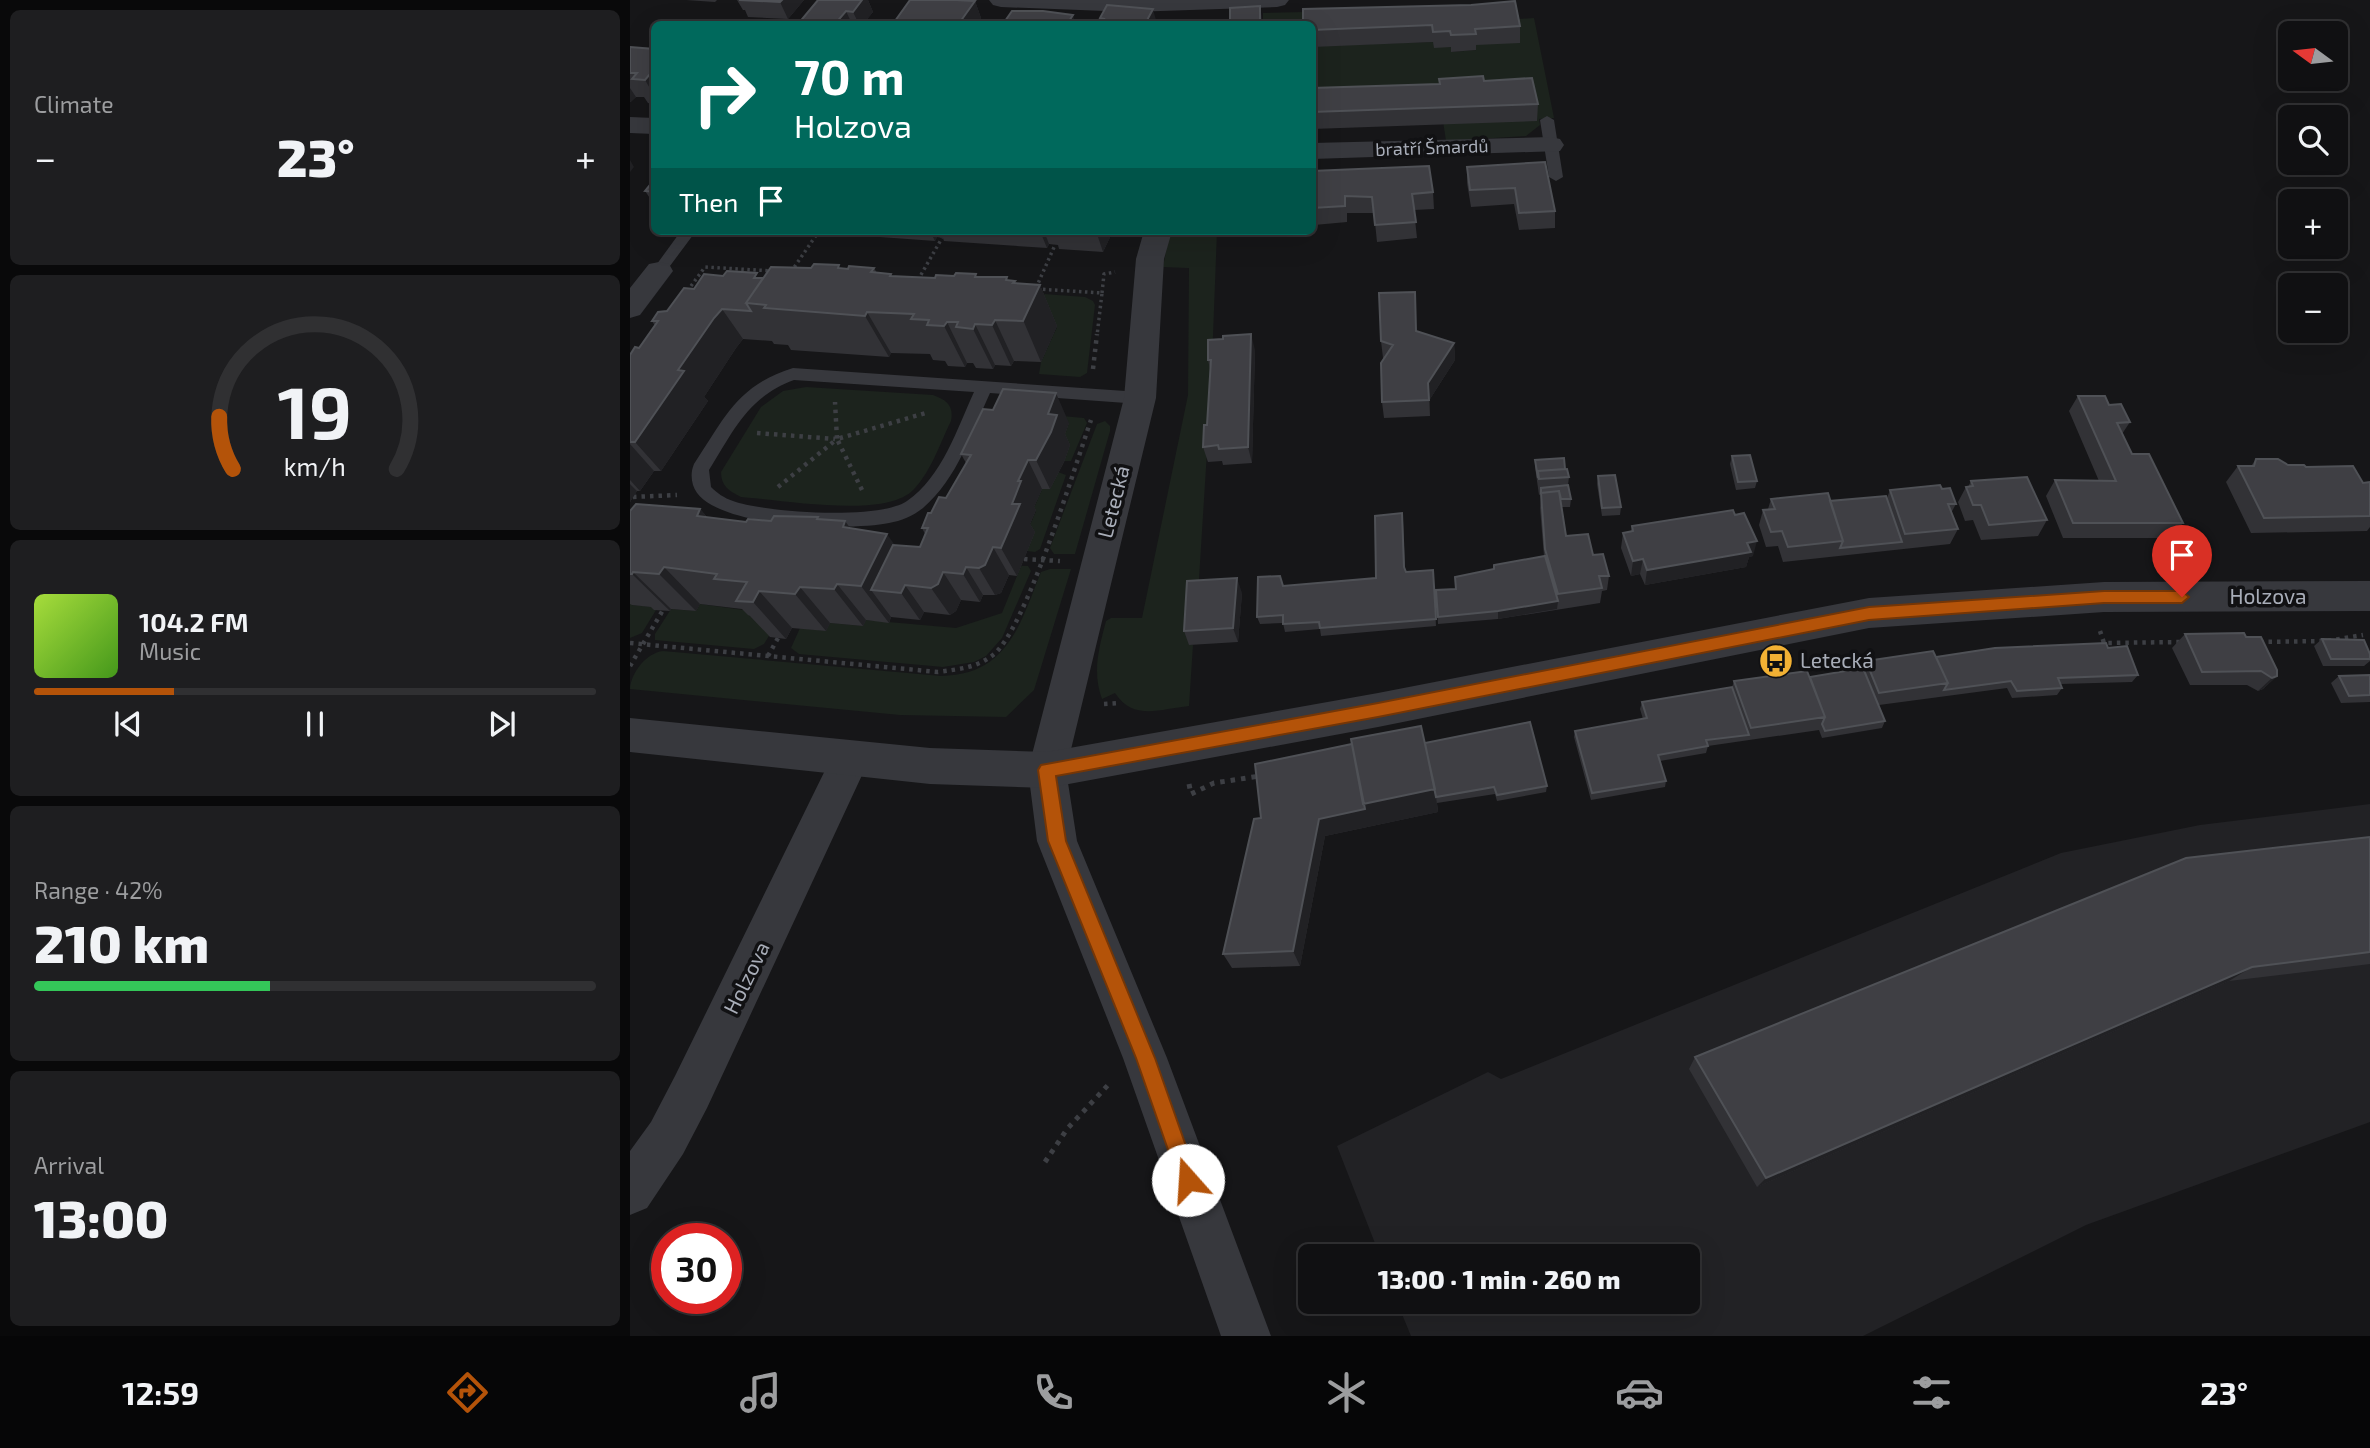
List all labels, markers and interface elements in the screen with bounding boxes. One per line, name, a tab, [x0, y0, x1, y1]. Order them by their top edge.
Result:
north arrow	[2278, 21, 2348, 91]
map controls	[2278, 21, 2348, 343]
text: 70 m	[794, 46, 905, 105]
icon: right	[679, 49, 770, 140]
text: Climate	[34, 90, 114, 118]
button: search	[2278, 105, 2348, 175]
text: Holzova	[794, 106, 912, 144]
text: 23°	[277, 125, 355, 187]
text: −	[34, 134, 56, 180]
text: +	[575, 134, 596, 180]
street label: bratří Šmardů	[1375, 134, 1489, 160]
icon: arrive	[752, 182, 790, 220]
text: Then	[679, 186, 738, 217]
button: +	[2278, 189, 2348, 259]
button: −	[2278, 273, 2348, 343]
text: 19	[278, 366, 352, 454]
text: km/h	[284, 451, 346, 481]
street label: Letecká	[1091, 463, 1134, 540]
pin	[2152, 525, 2212, 597]
icon: arrive	[2163, 536, 2201, 574]
street label: Holzova	[2229, 583, 2307, 608]
text: 104.2 FM	[139, 606, 249, 637]
text: Music	[139, 637, 201, 665]
bus stop icon: Letecká	[1757, 642, 1795, 680]
place label: Letecká	[1800, 647, 1874, 672]
icon: previous	[109, 705, 147, 743]
icon: pause	[296, 705, 334, 743]
icon: next	[483, 705, 521, 743]
text: Range · 42%	[34, 876, 163, 904]
text: 210 km	[34, 911, 209, 973]
street label: Holzova	[717, 937, 774, 1018]
position arrow	[1151, 1143, 1225, 1217]
text: Arrival	[34, 1151, 104, 1179]
text: 13:00	[34, 1186, 168, 1248]
speed limit sign: 30	[651, 1223, 742, 1314]
text: 13:00 · 1 min · 260 m	[1378, 1263, 1620, 1294]
icon: directions	[443, 1368, 492, 1417]
icon: music	[736, 1368, 785, 1417]
icon: phone	[1029, 1368, 1078, 1417]
icon: climate	[1322, 1368, 1371, 1417]
icon: car	[1615, 1368, 1664, 1417]
icon: filters	[1907, 1368, 1956, 1417]
text: 12:59	[122, 1373, 199, 1411]
text: 23°	[2200, 1373, 2248, 1411]

